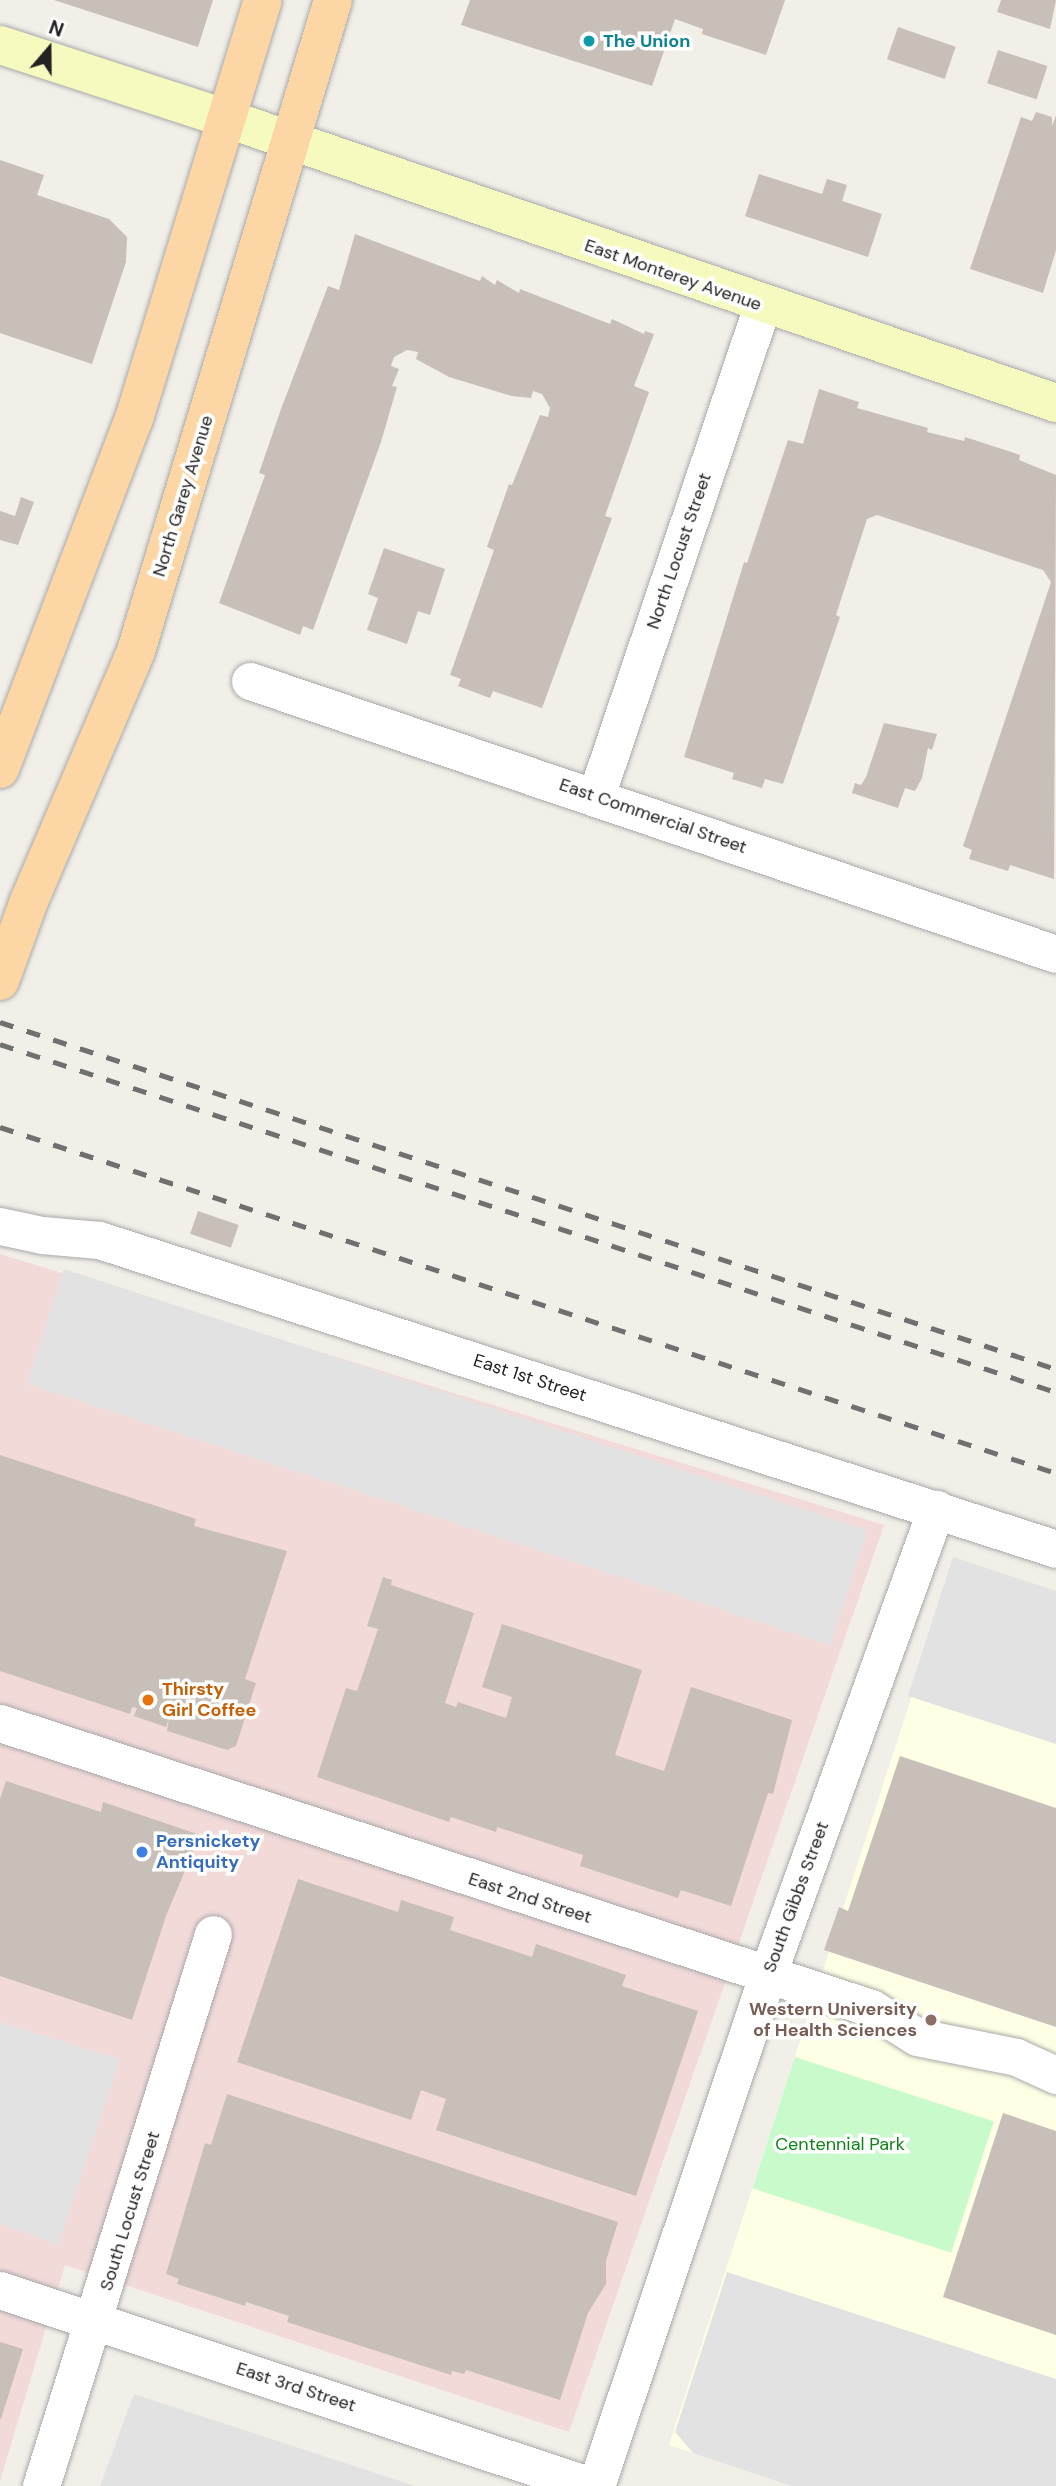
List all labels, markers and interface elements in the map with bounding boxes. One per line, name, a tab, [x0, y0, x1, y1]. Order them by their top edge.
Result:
north arrow	[14, 14, 84, 84]
text: N	[46, 15, 67, 43]
place label: The Union	[603, 30, 690, 52]
marker: The Union	[581, 33, 597, 49]
street label: East Monterey Avenue	[582, 235, 764, 315]
street label: North Garey Avenue	[148, 413, 218, 579]
street label: North Locust Street	[642, 470, 716, 632]
street label: East Commercial Street	[556, 774, 750, 858]
street label: East 1st Street	[471, 1350, 589, 1406]
place label: Thirsty Girl Coffee	[162, 1679, 256, 1722]
marker: Thirsty Girl Coffee	[140, 1692, 156, 1708]
street label: South Gibbs Street	[759, 1819, 833, 1975]
place label: Persnickety Antiquity	[156, 1831, 260, 1874]
marker: Persnickety Antiquity	[134, 1844, 150, 1860]
street label: East 2nd Street	[466, 1868, 594, 1928]
place label: Western University of Health Sciences	[749, 1999, 917, 2042]
marker: Western University of Health Sciences	[923, 2012, 939, 2028]
street label: South Locust Street	[95, 2129, 165, 2293]
park label: Centennial Park	[775, 2133, 905, 2155]
street label: East 3rd Street	[233, 2357, 359, 2417]

